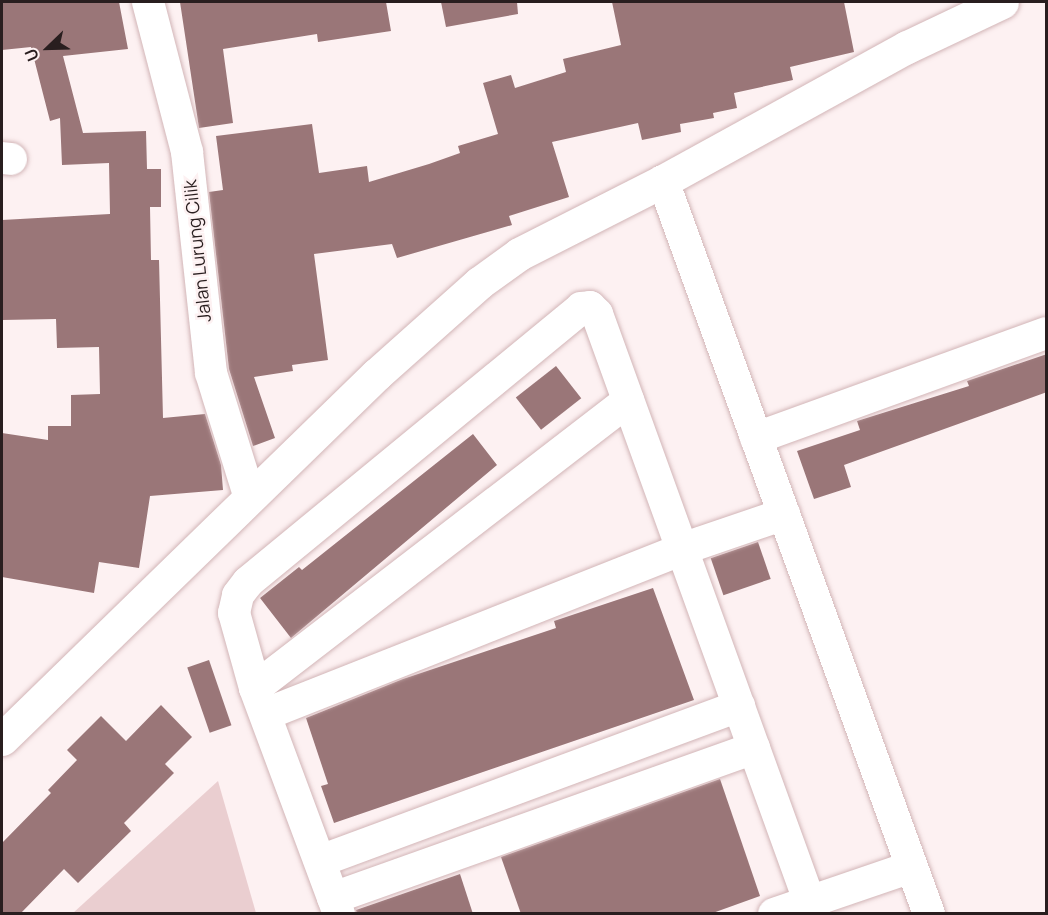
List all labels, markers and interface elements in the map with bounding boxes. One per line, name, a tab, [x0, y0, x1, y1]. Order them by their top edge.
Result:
north arrow	[18, 18, 78, 78]
text: U	[19, 45, 44, 65]
street label: Jalan Lurung Cilik	[179, 179, 215, 323]

